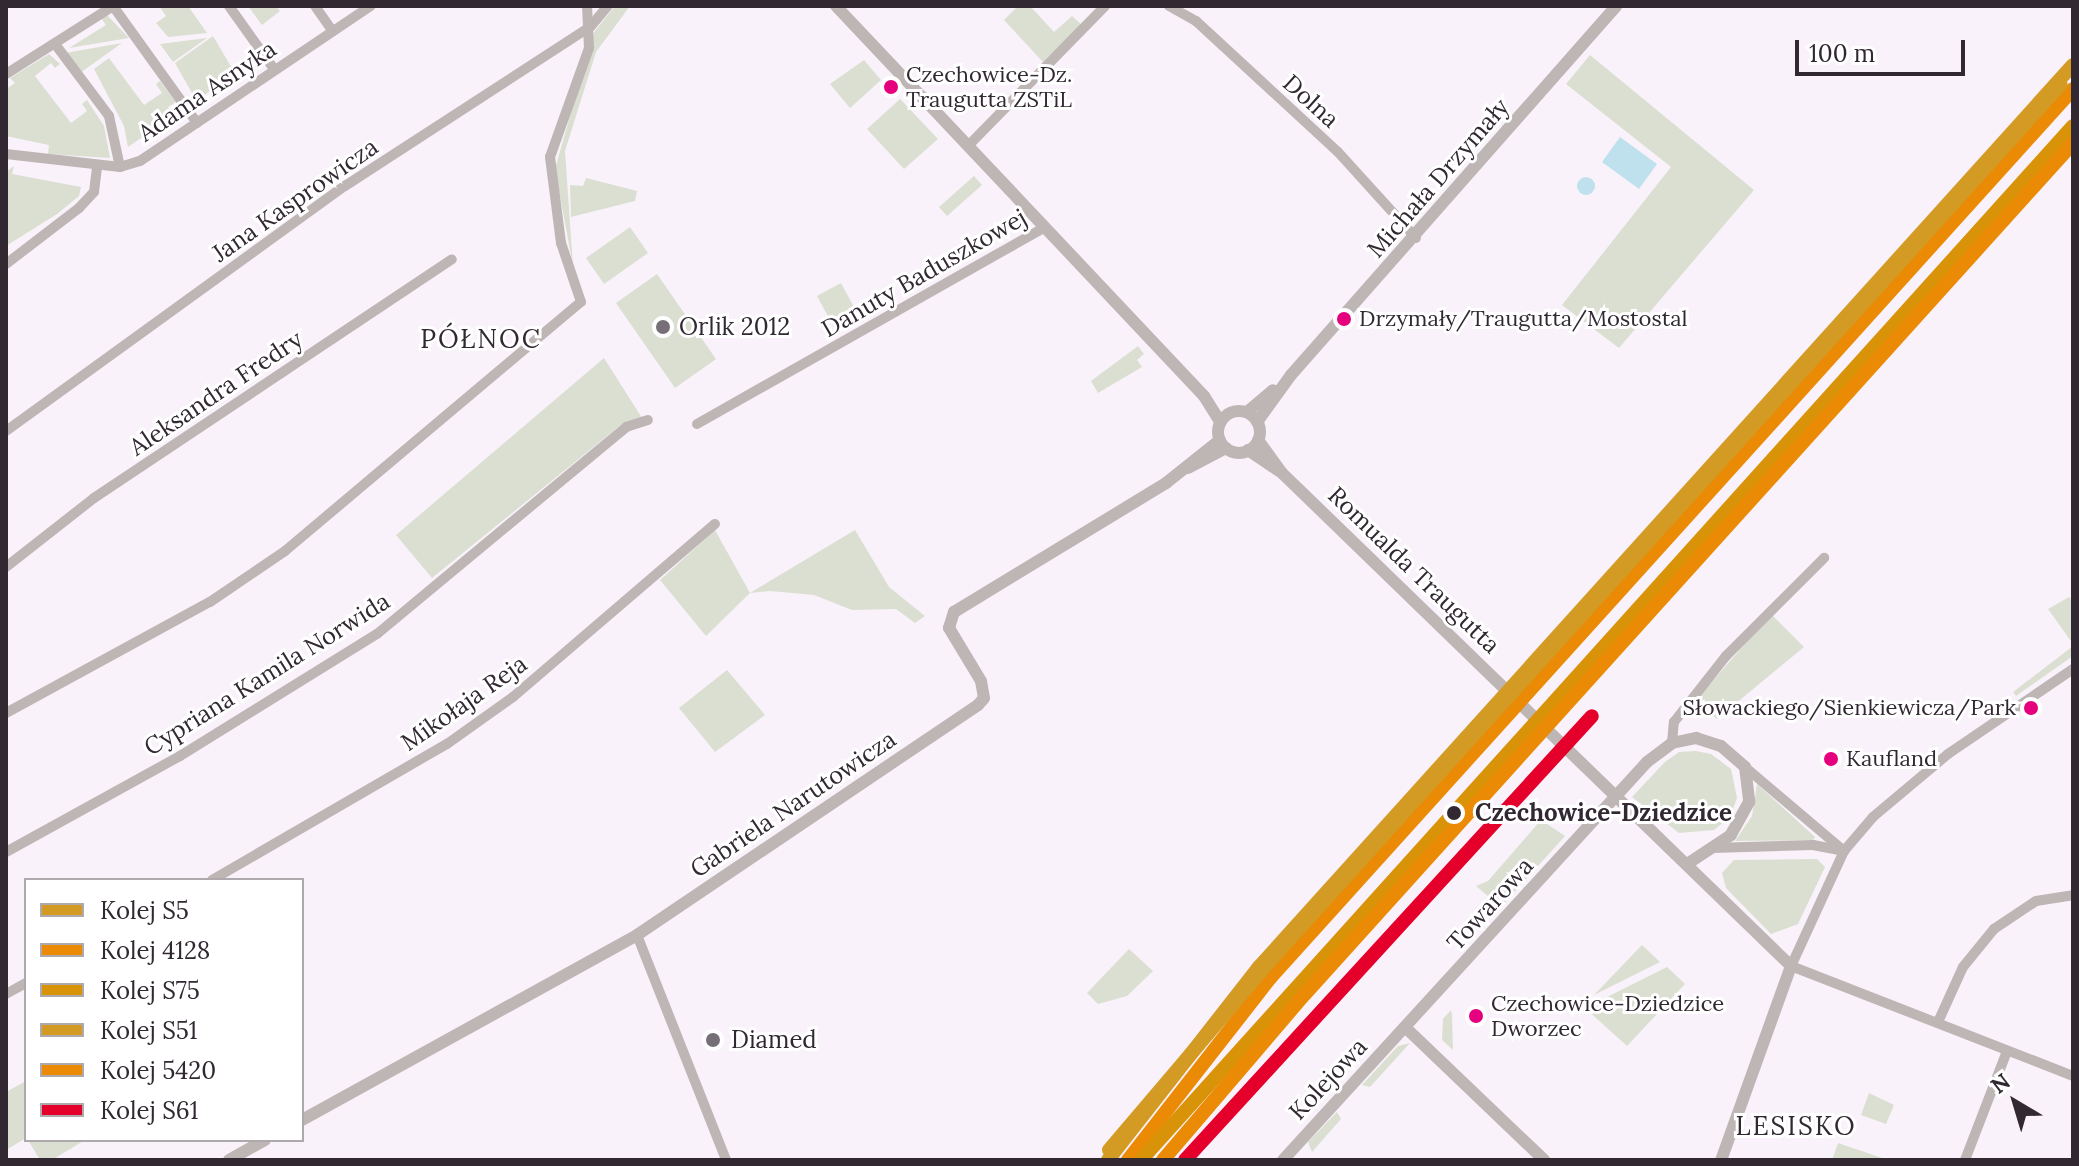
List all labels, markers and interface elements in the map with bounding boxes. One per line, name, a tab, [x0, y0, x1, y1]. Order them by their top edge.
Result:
scale bar	[1799, 24, 1969, 74]
street label: Adama Asnyka	[133, 34, 281, 148]
text: 100 m	[1809, 38, 1875, 69]
place label: Czechowice-Dz. Traugutta ZSTiL	[906, 61, 1072, 112]
street label: Dolna	[1277, 68, 1345, 134]
marker: Czechowice-Dz. Traugutta ZSTiL	[883, 79, 899, 95]
street label: Michała Drzymały	[1361, 93, 1515, 263]
street label: Jana Kasprowicza	[207, 132, 383, 268]
street label: Danuty Baduszkowej	[817, 203, 1031, 343]
place label: Drzymały/Traugutta/Mostostal	[1359, 306, 1688, 332]
marker: Drzymały/Traugutta/Mostostal	[1336, 311, 1352, 327]
place label: Orlik 2012	[679, 313, 790, 341]
marker: Orlik 2012	[654, 318, 672, 336]
district label: PÓŁNOC	[420, 323, 542, 355]
street label: Aleksandra Fredry	[124, 324, 308, 462]
street label: Romualda Traugutta	[1322, 481, 1506, 659]
street label: Cypriana Kamila Norwida	[139, 587, 395, 761]
street label: Mikołaja Reja	[396, 649, 532, 757]
place label: Słowackiego/Sienkiewicza/Park	[1683, 695, 2016, 721]
marker: Słowackiego/Sienkiewicza/Park	[2023, 700, 2039, 716]
street label: Gabriela Narutowicza	[685, 725, 901, 883]
place label: Kaufland	[1846, 746, 1937, 772]
marker: Kaufland	[1823, 751, 1839, 767]
marker: Czechowice-Dziedzice	[1440, 799, 1468, 827]
place label: Czechowice-Dziedzice	[1475, 799, 1732, 827]
street label: Towarowa	[1441, 852, 1539, 956]
legend	[24, 878, 304, 1142]
text: Kolej S5	[100, 895, 189, 926]
text: Kolej 4128	[100, 935, 210, 966]
text: Kolej S75	[100, 975, 200, 1006]
place label: Czechowice-Dziedzice Dworzec	[1491, 990, 1724, 1042]
marker: Czechowice-Dziedzice Dworzec	[1468, 1008, 1484, 1024]
text: Kolej S51	[100, 1015, 198, 1046]
place label: Diamed	[731, 1026, 817, 1054]
marker: Diamed	[702, 1029, 724, 1051]
street label: Kolejowa	[1283, 1032, 1373, 1126]
text: Kolej 5420	[100, 1055, 216, 1086]
north arrow	[1975, 1062, 2055, 1142]
text: N	[1985, 1067, 2016, 1099]
text: Kolej S61	[100, 1095, 198, 1126]
district label: LESISKO	[1735, 1110, 1857, 1142]

